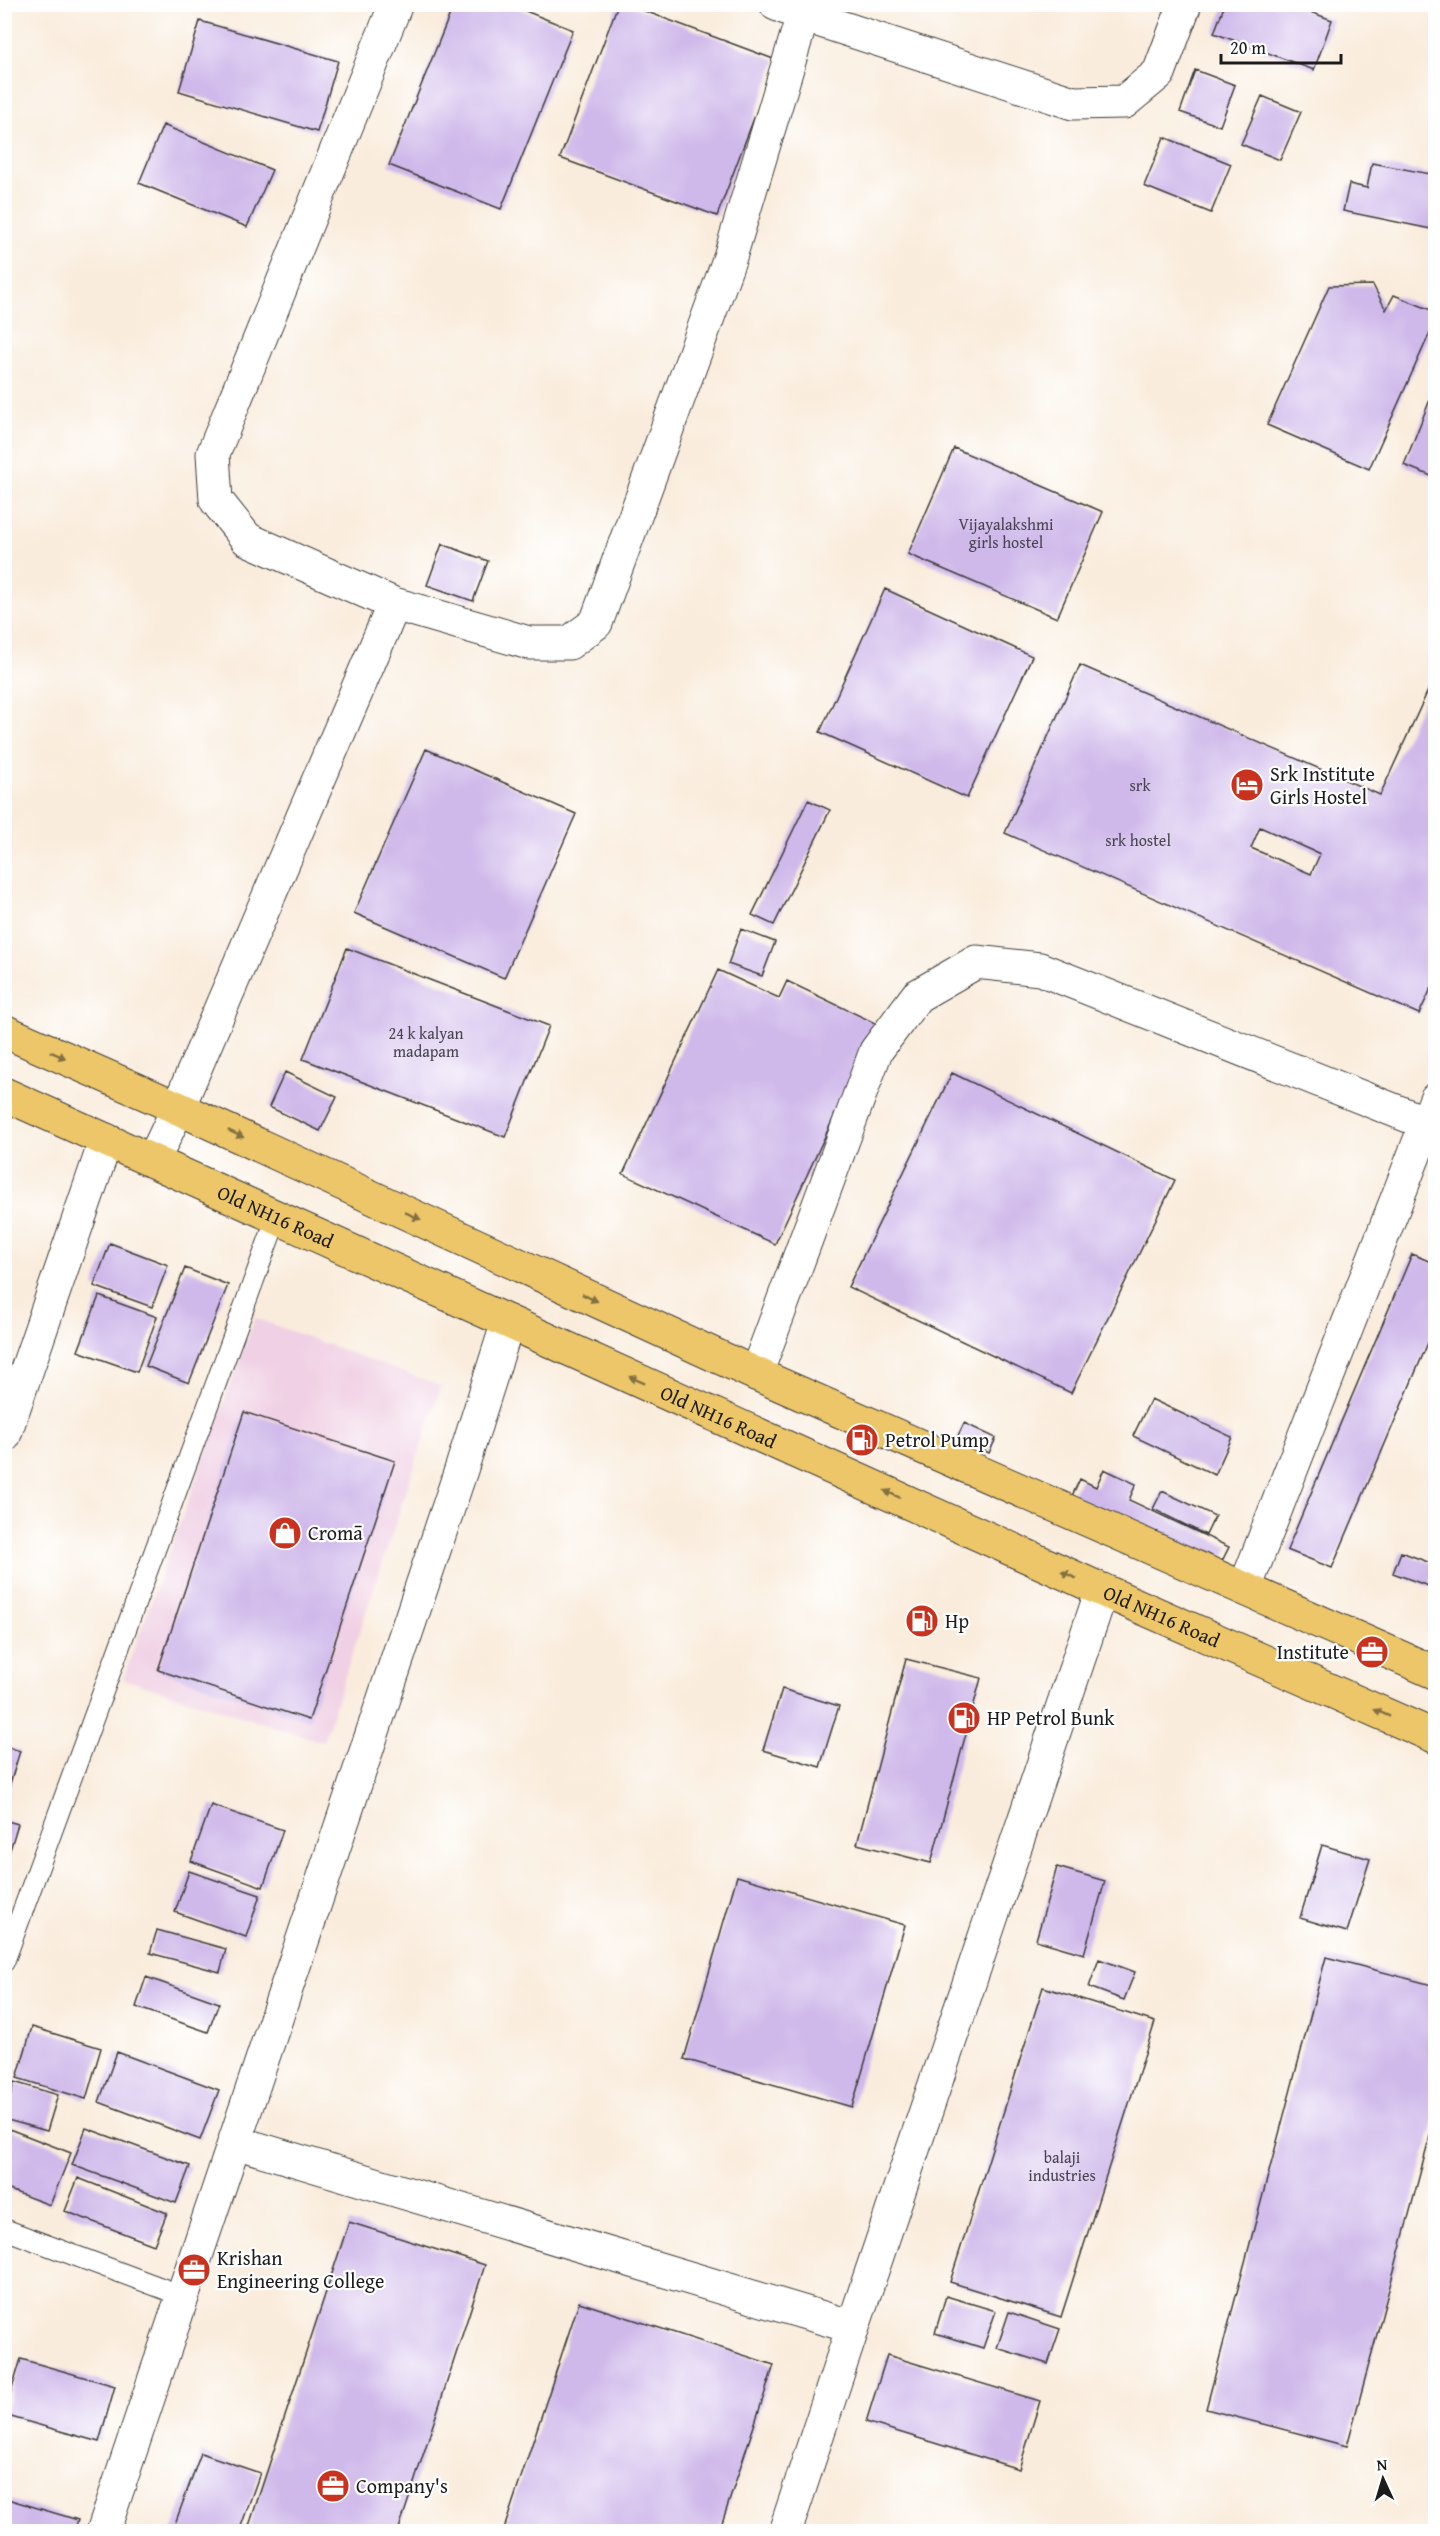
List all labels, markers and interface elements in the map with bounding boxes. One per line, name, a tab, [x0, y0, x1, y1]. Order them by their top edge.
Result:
scale bar	[1221, 27, 1341, 65]
text: 20 m	[1230, 34, 1266, 61]
house number: Vijayalakshmi girls hostel	[958, 512, 1054, 554]
place label: Srk Institute Girls Hostel	[1270, 759, 1375, 811]
hotel icon: Srk Institute Girls Hostel	[1229, 767, 1265, 803]
house number: srk	[1129, 773, 1151, 797]
house number: srk hostel	[1105, 828, 1171, 852]
house number: 24 k kalyan madapam	[388, 1021, 464, 1063]
one-way arrow	[49, 1050, 67, 1060]
one-way arrow	[227, 1130, 244, 1139]
street label: Old NH16 Road	[213, 1177, 339, 1255]
one-way arrow	[404, 1212, 422, 1221]
one-way arrow	[582, 1293, 599, 1302]
one-way arrow	[628, 1375, 646, 1385]
street label: Old NH16 Road	[656, 1377, 782, 1455]
fuel station icon: Petrol Pump	[844, 1422, 880, 1458]
place label: Petrol Pump	[885, 1425, 989, 1454]
one-way arrow	[883, 1490, 900, 1499]
shop icon: Cromā	[267, 1515, 303, 1551]
place label: Cromā	[308, 1518, 363, 1547]
one-way arrow	[1060, 1571, 1077, 1580]
street label: Old NH16 Road	[1099, 1577, 1225, 1654]
fuel station icon: Hp	[904, 1603, 940, 1639]
place label: Hp	[945, 1606, 969, 1635]
office icon: Institute	[1354, 1634, 1390, 1670]
place label: Institute	[1277, 1637, 1349, 1666]
fuel station icon: HP Petrol Bunk	[946, 1700, 982, 1736]
place label: HP Petrol Bunk	[987, 1703, 1115, 1732]
one-way arrow	[1373, 1708, 1391, 1718]
house number: balaji industries	[1028, 2145, 1096, 2187]
place label: Krishan Engineering College	[217, 2243, 384, 2295]
office icon: Krishan Engineering College	[176, 2252, 212, 2288]
north arrow	[1353, 2449, 1413, 2509]
text: N	[1376, 2452, 1388, 2476]
office icon: Company's	[315, 2468, 351, 2504]
place label: Company's	[356, 2471, 448, 2500]

